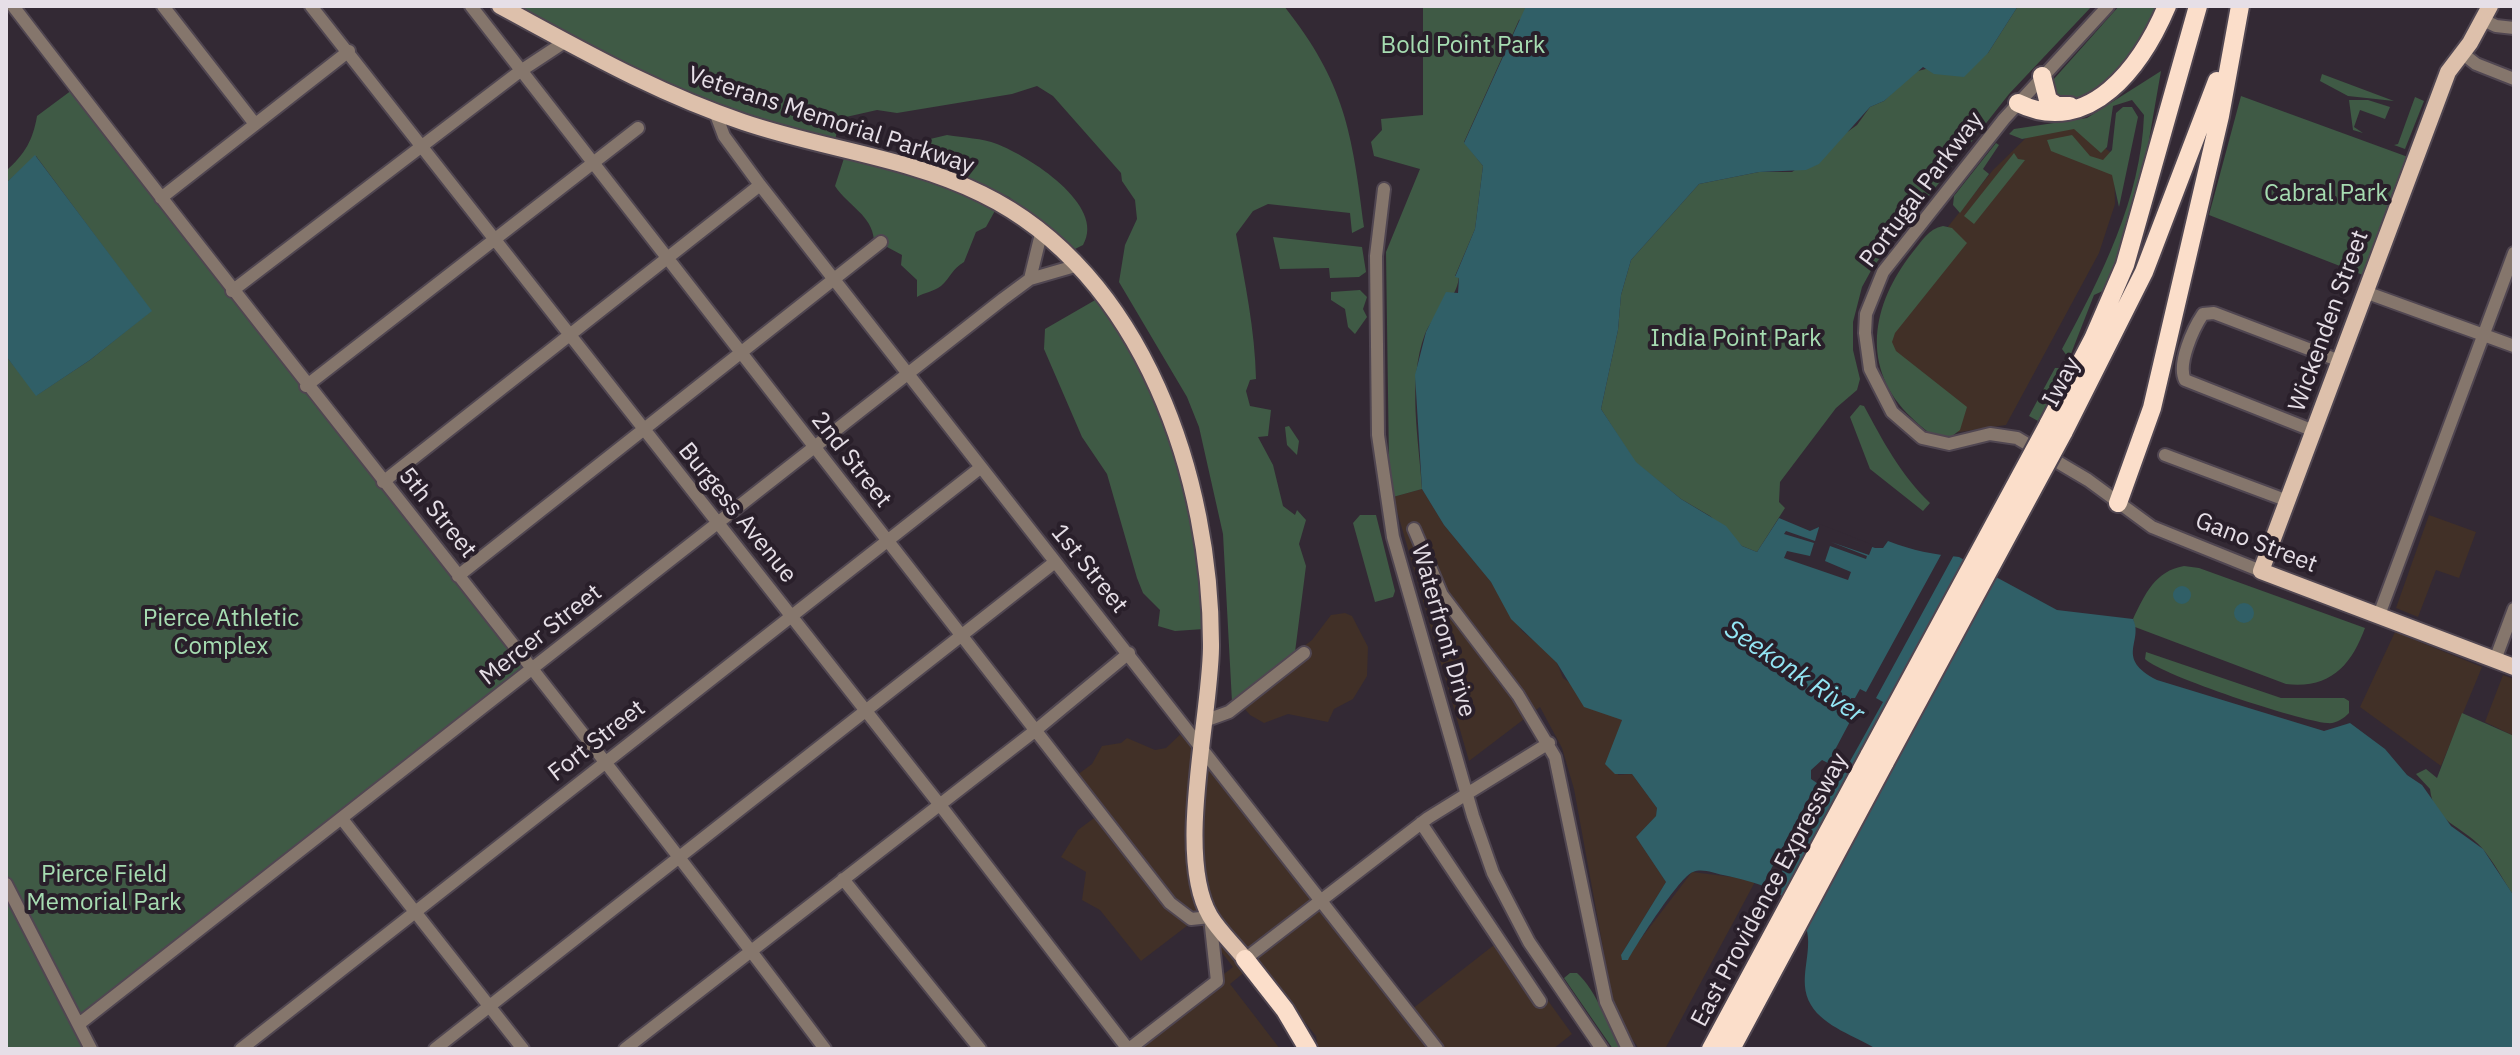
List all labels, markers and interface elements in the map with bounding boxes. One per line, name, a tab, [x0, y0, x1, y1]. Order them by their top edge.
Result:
park label: Bold Point Park	[1380, 32, 1546, 60]
street label: Veterans Memorial Parkway	[684, 61, 978, 181]
street label: Portugal Parkway	[1854, 106, 1990, 274]
park label: Cabral Park	[2264, 180, 2388, 208]
street label: Wickenden Street	[2283, 226, 2375, 416]
park label: India Point Park	[1650, 325, 1822, 353]
street label: Iway	[2037, 352, 2087, 412]
street label: 2nd Street	[805, 406, 897, 514]
street label: Burgess Avenue	[672, 437, 802, 589]
street label: 5th Street	[392, 462, 482, 564]
street label: Gano Street	[2191, 507, 2321, 579]
street label: 1st Street	[1045, 519, 1133, 619]
street label: Waterfront Drive	[1405, 542, 1481, 720]
street label: Mercer Street	[474, 578, 608, 692]
park label: Pierce Athletic Complex	[143, 605, 299, 661]
water label: Seekonk River	[1718, 614, 1870, 730]
street label: Fort Street	[543, 694, 651, 788]
street label: East Providence Expressway	[1686, 748, 1854, 1032]
park label: Pierce Field Memorial Park	[26, 861, 182, 917]

